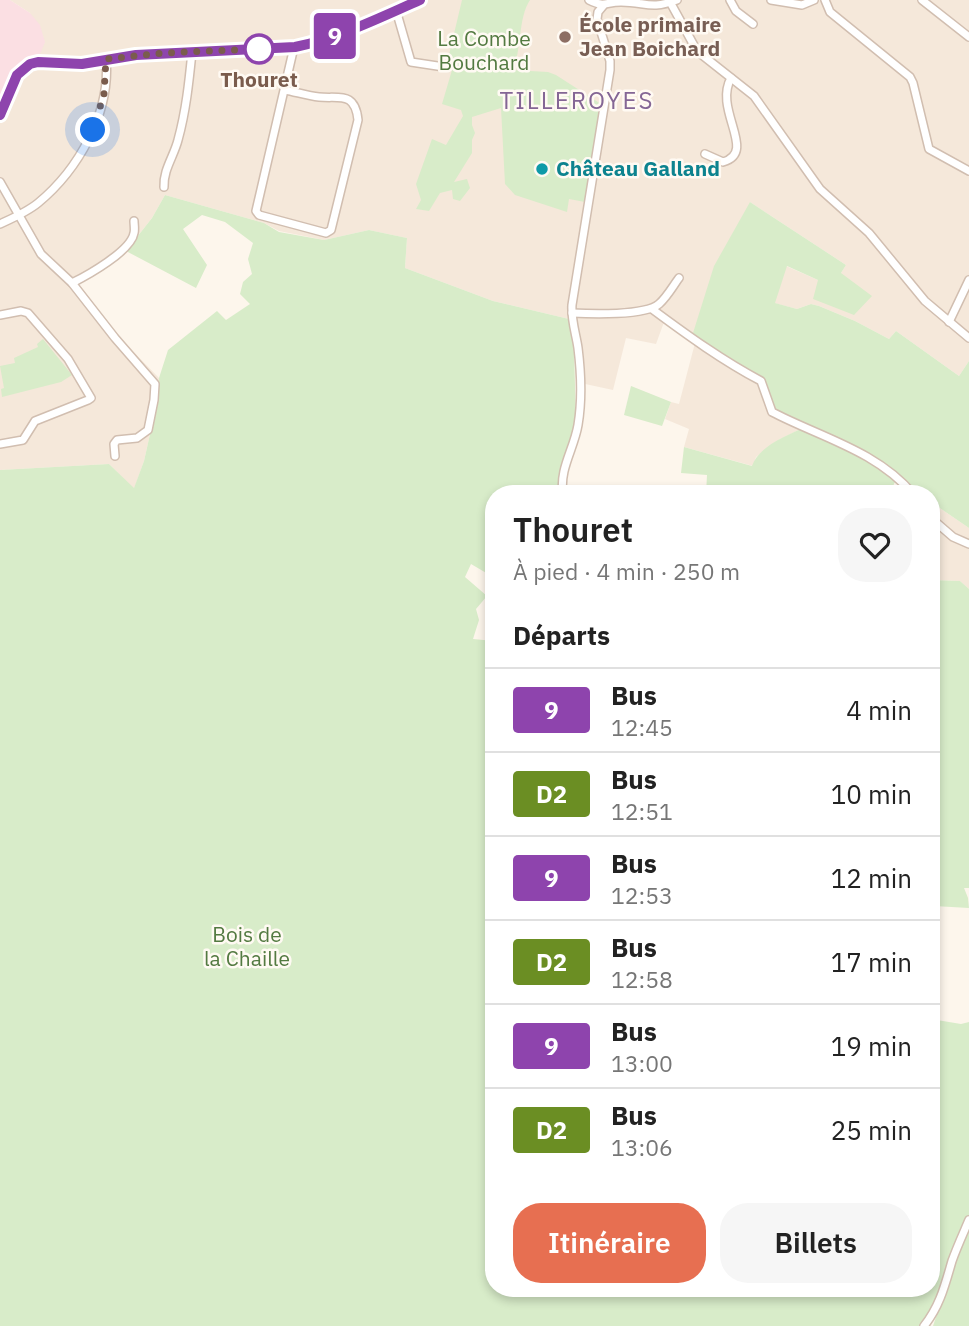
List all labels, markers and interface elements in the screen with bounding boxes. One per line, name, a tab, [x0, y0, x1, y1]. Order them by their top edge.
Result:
place label: École primaire Jean Boichard	[579, 10, 722, 62]
line badge: 9	[312, 13, 358, 59]
text: 9	[328, 20, 342, 52]
park label: La Combe Bouchard	[437, 24, 531, 76]
marker: École primaire Jean Boichard	[557, 29, 573, 45]
marker: Thouret	[244, 34, 274, 64]
place label: Thouret	[220, 65, 298, 93]
district label: TILLEROYES	[500, 84, 654, 116]
your location	[75, 112, 110, 147]
place label: Château Galland	[556, 154, 720, 182]
marker: Château Galland	[534, 161, 550, 177]
text: Thouret	[513, 508, 633, 551]
button: heart	[838, 508, 912, 582]
text: À pied · 4 min · 250 m	[513, 556, 740, 586]
text: Départs	[513, 618, 610, 652]
text: Bus	[611, 678, 657, 712]
text: 4 min	[846, 693, 912, 727]
text: 9	[544, 694, 559, 726]
text: 12:45	[611, 712, 673, 742]
text: Bus	[611, 762, 657, 796]
text: 10 min	[831, 777, 912, 811]
text: D2	[536, 778, 567, 810]
text: 12:51	[611, 796, 673, 826]
text: Bus	[611, 846, 657, 880]
text: 12 min	[831, 861, 912, 895]
text: 9	[544, 862, 559, 894]
text: 12:53	[611, 880, 673, 910]
park label: Bois de la Chaille	[204, 920, 290, 972]
text: Bus	[611, 930, 657, 964]
text: 17 min	[831, 945, 912, 979]
text: D2	[536, 946, 567, 978]
text: 12:58	[611, 964, 673, 994]
text: Bus	[611, 1014, 657, 1048]
text: 19 min	[831, 1029, 912, 1063]
text: 9	[544, 1030, 559, 1062]
text: 13:00	[611, 1048, 673, 1078]
text: Bus	[611, 1098, 657, 1132]
text: 25 min	[831, 1113, 912, 1147]
text: D2	[536, 1114, 567, 1146]
text: 13:06	[611, 1132, 673, 1162]
button: Itinéraire	[513, 1203, 706, 1283]
button: Billets	[720, 1203, 912, 1283]

